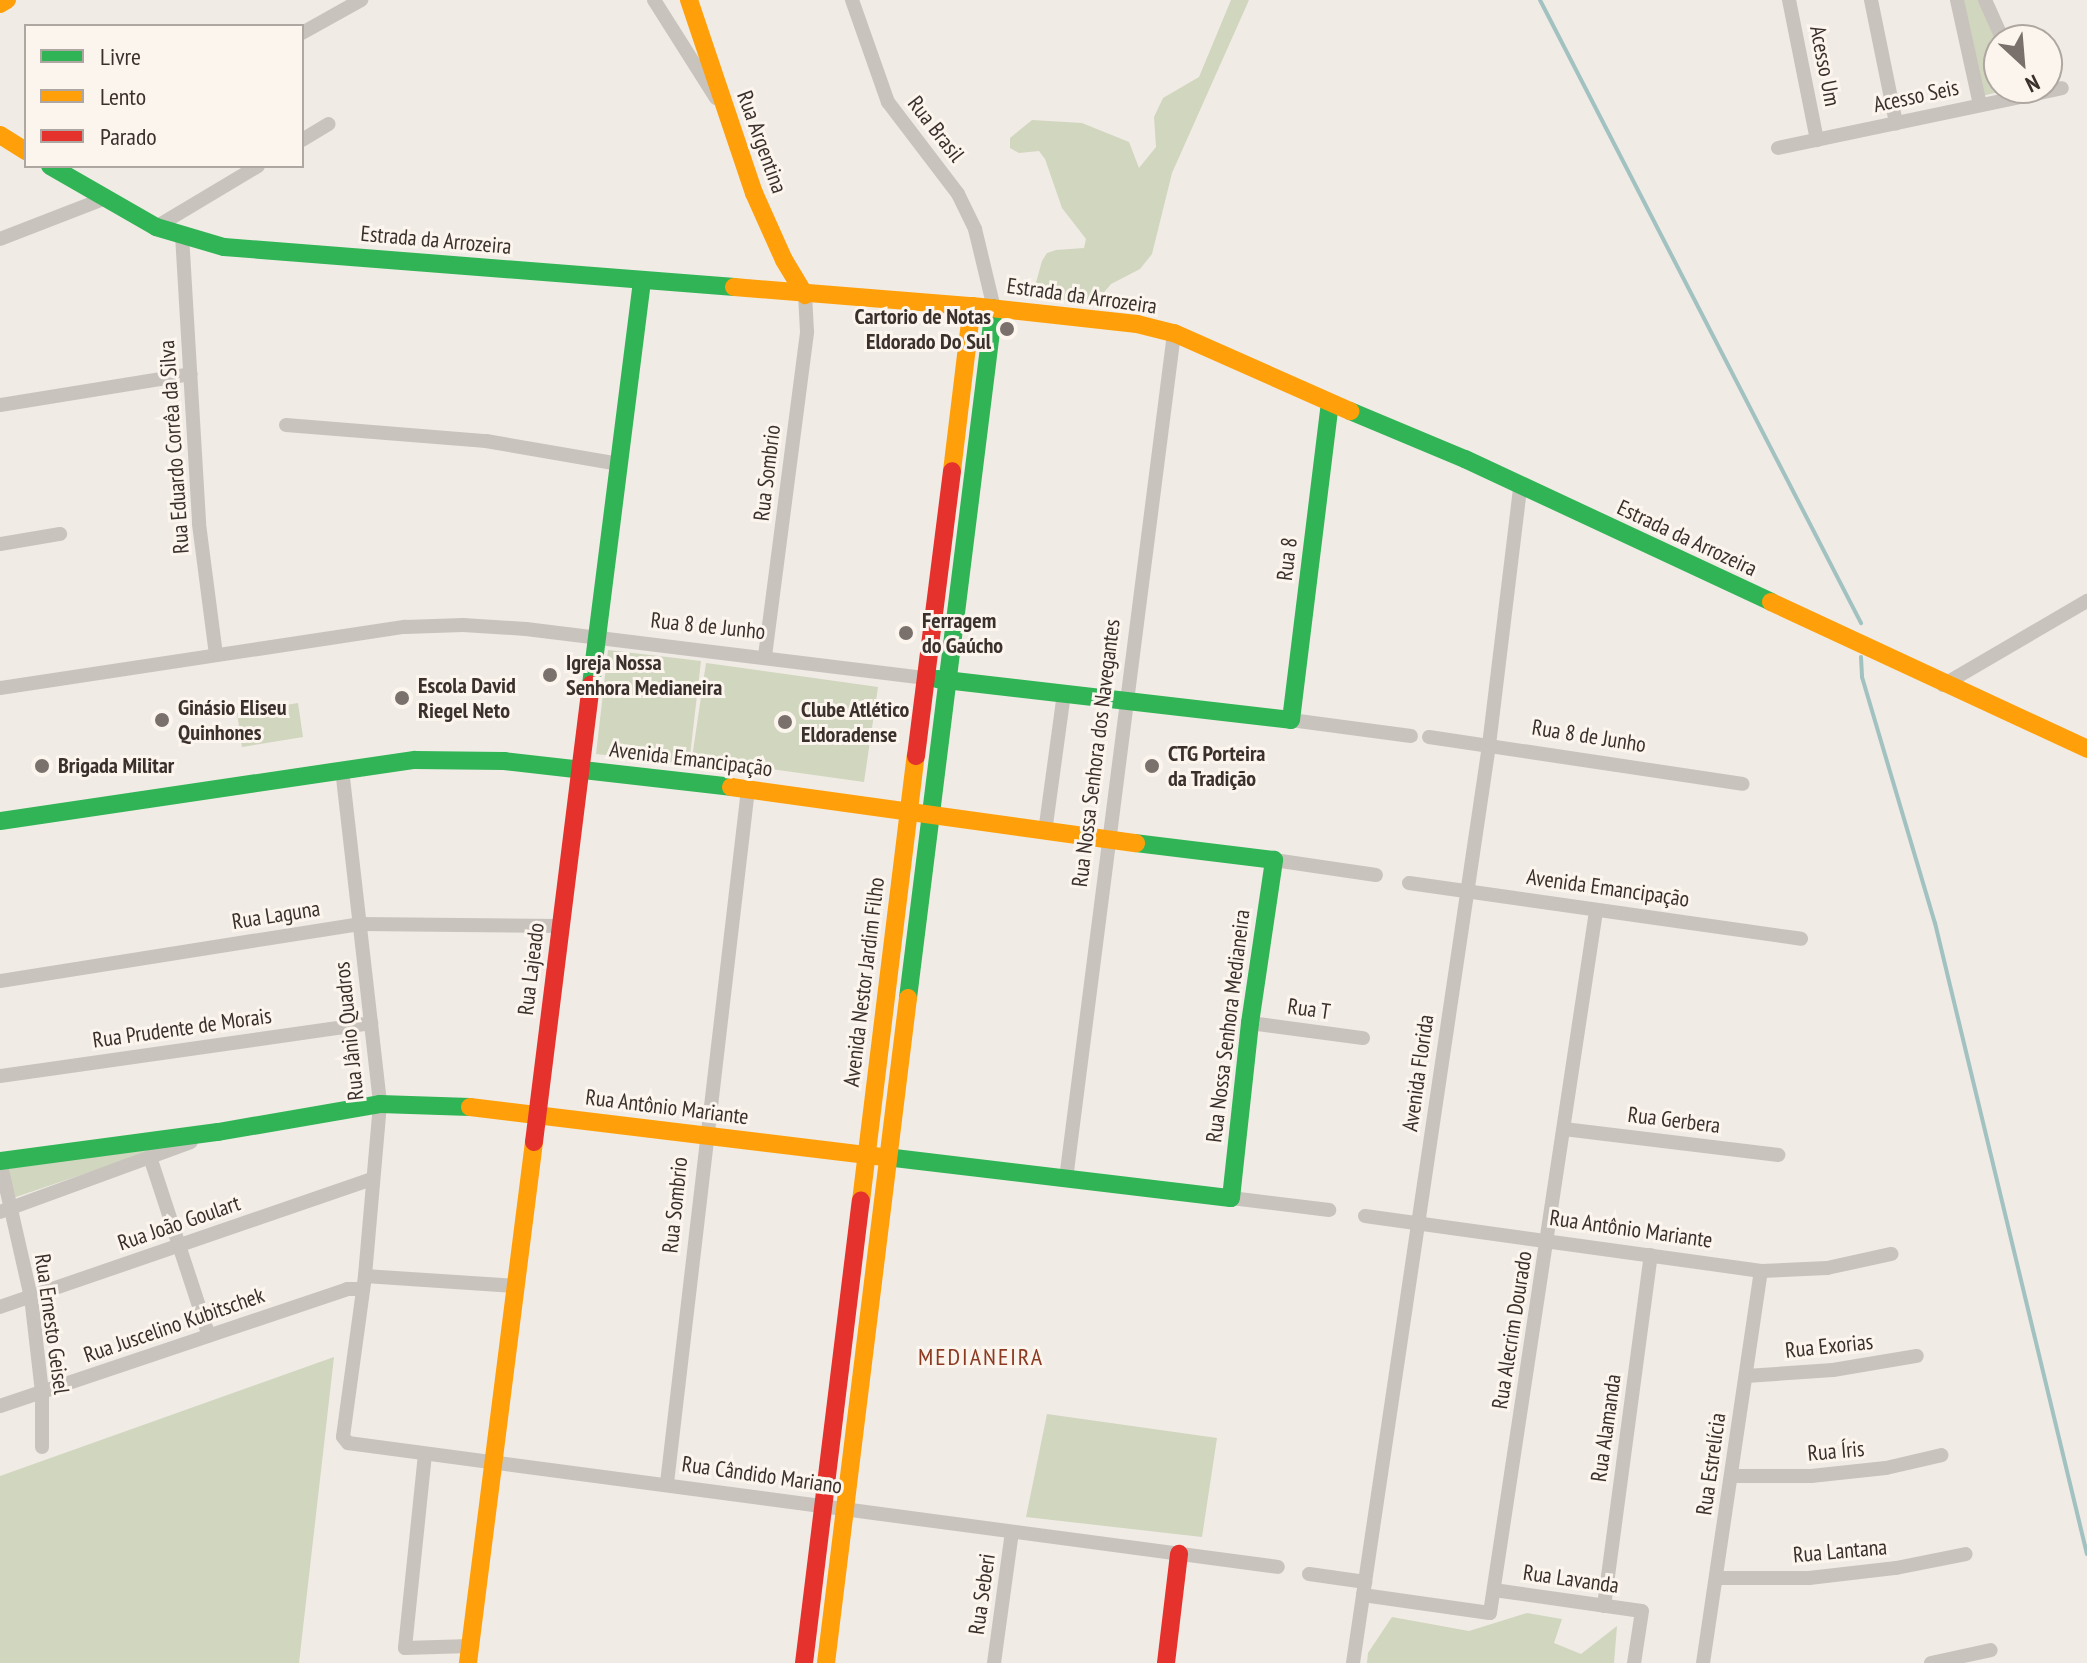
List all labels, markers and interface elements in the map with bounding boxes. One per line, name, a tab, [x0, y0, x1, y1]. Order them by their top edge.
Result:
street label: Acesso Um	[1804, 23, 1846, 109]
legend	[24, 24, 304, 168]
north arrow	[1983, 24, 2063, 104]
text: Livre	[100, 41, 141, 72]
text: N	[2021, 69, 2044, 99]
street label: Acesso Seis	[1871, 74, 1961, 118]
text: Lento	[100, 81, 146, 112]
street label: Rua Argentina	[731, 87, 793, 197]
street label: Rua Brasil	[902, 91, 970, 167]
text: Parado	[100, 121, 157, 152]
street label: Estrada da Arrozeira	[359, 220, 513, 260]
street label: Estrada da Arrozeira	[1005, 272, 1159, 320]
place label: Cartorio de Notas Eldorado Do Sul	[855, 303, 991, 354]
marker: Cartorio de Notas Eldorado Do Sul	[998, 320, 1016, 338]
street label: Rua Eduardo Corrêa da Silva	[153, 339, 195, 555]
street label: Rua Sombrio	[748, 423, 786, 523]
street label: Estrada da Arrozeira	[1613, 494, 1761, 582]
street label: Rua 8	[1271, 536, 1303, 582]
street label: Rua 8 de Junho	[649, 607, 767, 645]
place label: Ferragem do Gaúcho	[922, 607, 1003, 658]
street label: Rua Nossa Senhora dos Navegantes	[1066, 618, 1126, 888]
marker: Ferragem do Gaúcho	[897, 624, 915, 642]
place label: Igreja Nossa Senhora Medianeira	[566, 649, 722, 700]
marker: Igreja Nossa Senhora Medianeira	[541, 666, 559, 684]
place label: Escola David Riegel Neto	[418, 672, 516, 724]
marker: Escola David Riegel Neto	[393, 689, 411, 707]
place label: Ginásio Eliseu Quinhones	[178, 694, 287, 746]
place label: Clube Atlético Eldoradense	[801, 696, 910, 748]
marker: Ginásio Eliseu Quinhones	[153, 711, 171, 729]
marker: Clube Atlético Eldoradense	[776, 713, 794, 731]
street label: Rua 8 de Junho	[1530, 714, 1648, 758]
street label: Avenida Emancipação	[608, 736, 774, 782]
place label: CTG Porteira da Tradição	[1168, 740, 1265, 792]
place label: Brigada Militar	[58, 753, 174, 779]
marker: Brigada Militar	[33, 757, 51, 775]
marker: CTG Porteira da Tradição	[1143, 757, 1161, 775]
street label: Avenida Emancipação	[1525, 864, 1691, 912]
street label: Avenida Nestor Jardim Filho	[838, 876, 890, 1088]
street label: Rua Laguna	[230, 895, 322, 935]
street label: Rua Nossa Senhora Medianeira	[1201, 908, 1255, 1144]
street label: Rua Lajeado	[512, 921, 550, 1017]
street label: Rua Jânio Quadros	[329, 960, 369, 1102]
street label: Rua T	[1286, 993, 1332, 1025]
street label: Rua Prudente de Morais	[91, 1002, 273, 1054]
street label: Avenida Florida	[1397, 1013, 1439, 1133]
street label: Rua Antônio Mariante	[584, 1084, 750, 1130]
street label: Rua Gerbera	[1626, 1101, 1722, 1139]
street label: Rua Sombrio	[657, 1156, 693, 1254]
street label: Rua João Goulart	[114, 1190, 244, 1256]
street label: Rua Antônio Mariante	[1548, 1204, 1714, 1254]
street label: Rua Alecrim Dourado	[1486, 1249, 1538, 1411]
street label: Rua Ernesto Geisel	[29, 1252, 75, 1396]
street label: Rua Juscelino Kubitschek	[80, 1282, 268, 1368]
street label: Rua Exorias	[1784, 1328, 1874, 1364]
district label: MEDIANEIRA	[918, 1343, 1044, 1371]
street label: Rua Alamanda	[1585, 1372, 1627, 1484]
street label: Rua Estrelícia	[1691, 1411, 1731, 1517]
street label: Rua Íris	[1806, 1435, 1866, 1467]
street label: Rua Cândido Mariano	[680, 1451, 844, 1499]
street label: Rua Lantana	[1792, 1534, 1888, 1568]
street label: Rua Seberi	[963, 1552, 1001, 1636]
street label: Rua Lavanda	[1521, 1559, 1621, 1599]

